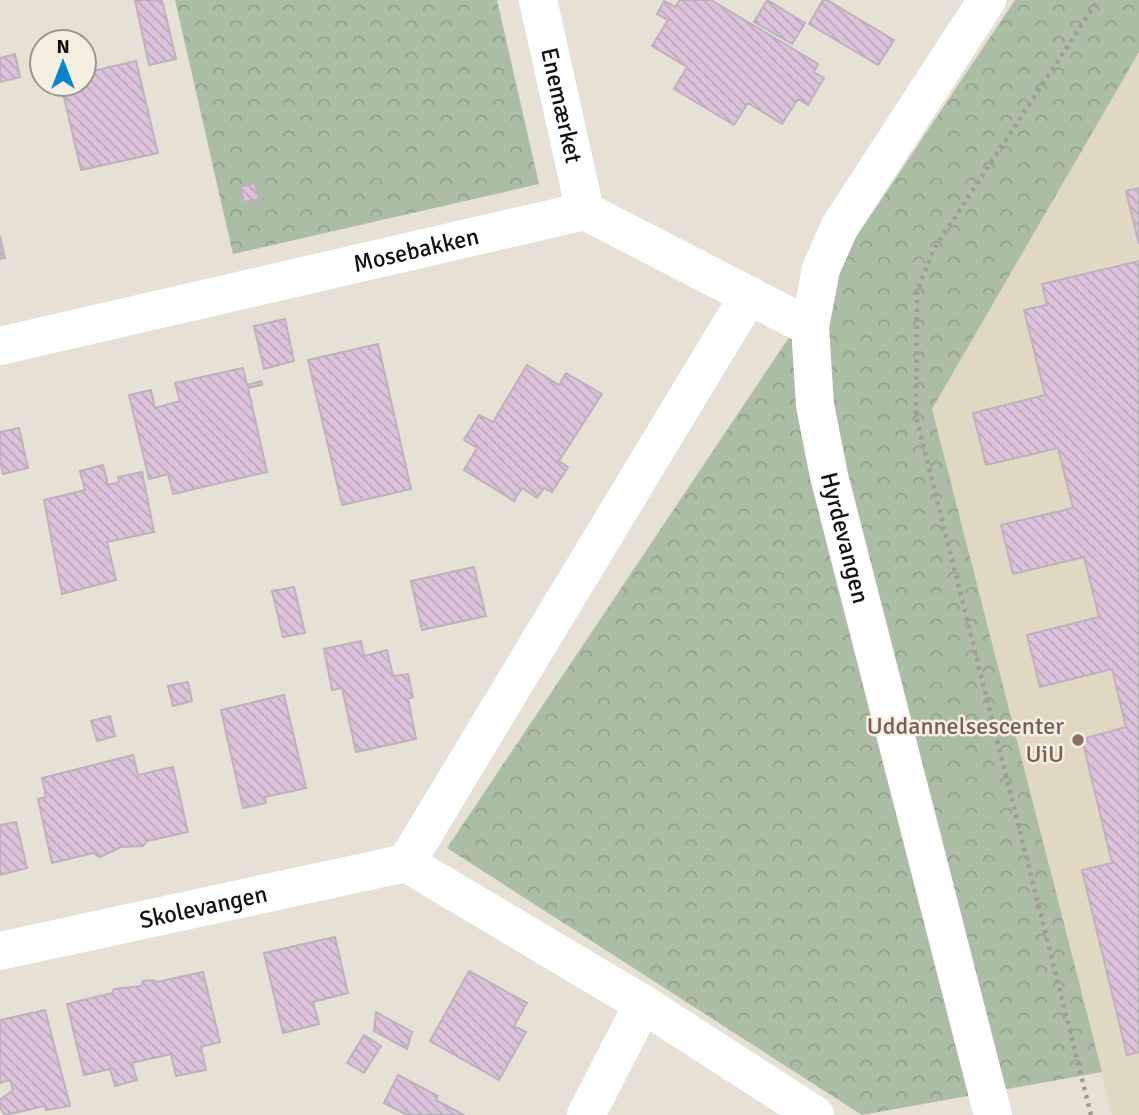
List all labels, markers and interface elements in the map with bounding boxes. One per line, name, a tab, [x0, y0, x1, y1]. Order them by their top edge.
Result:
north arrow	[28, 28, 98, 98]
text: N	[56, 35, 70, 59]
street label: Enemærket	[534, 45, 589, 166]
street label: Mosebakken	[350, 221, 482, 279]
street label: Hyrdevangen	[814, 469, 876, 607]
place label: Uddannelsescenter UiU	[867, 711, 1064, 769]
marker: Uddannelsescenter UiU	[1070, 732, 1086, 748]
street label: Skolevangen	[137, 879, 270, 935]

